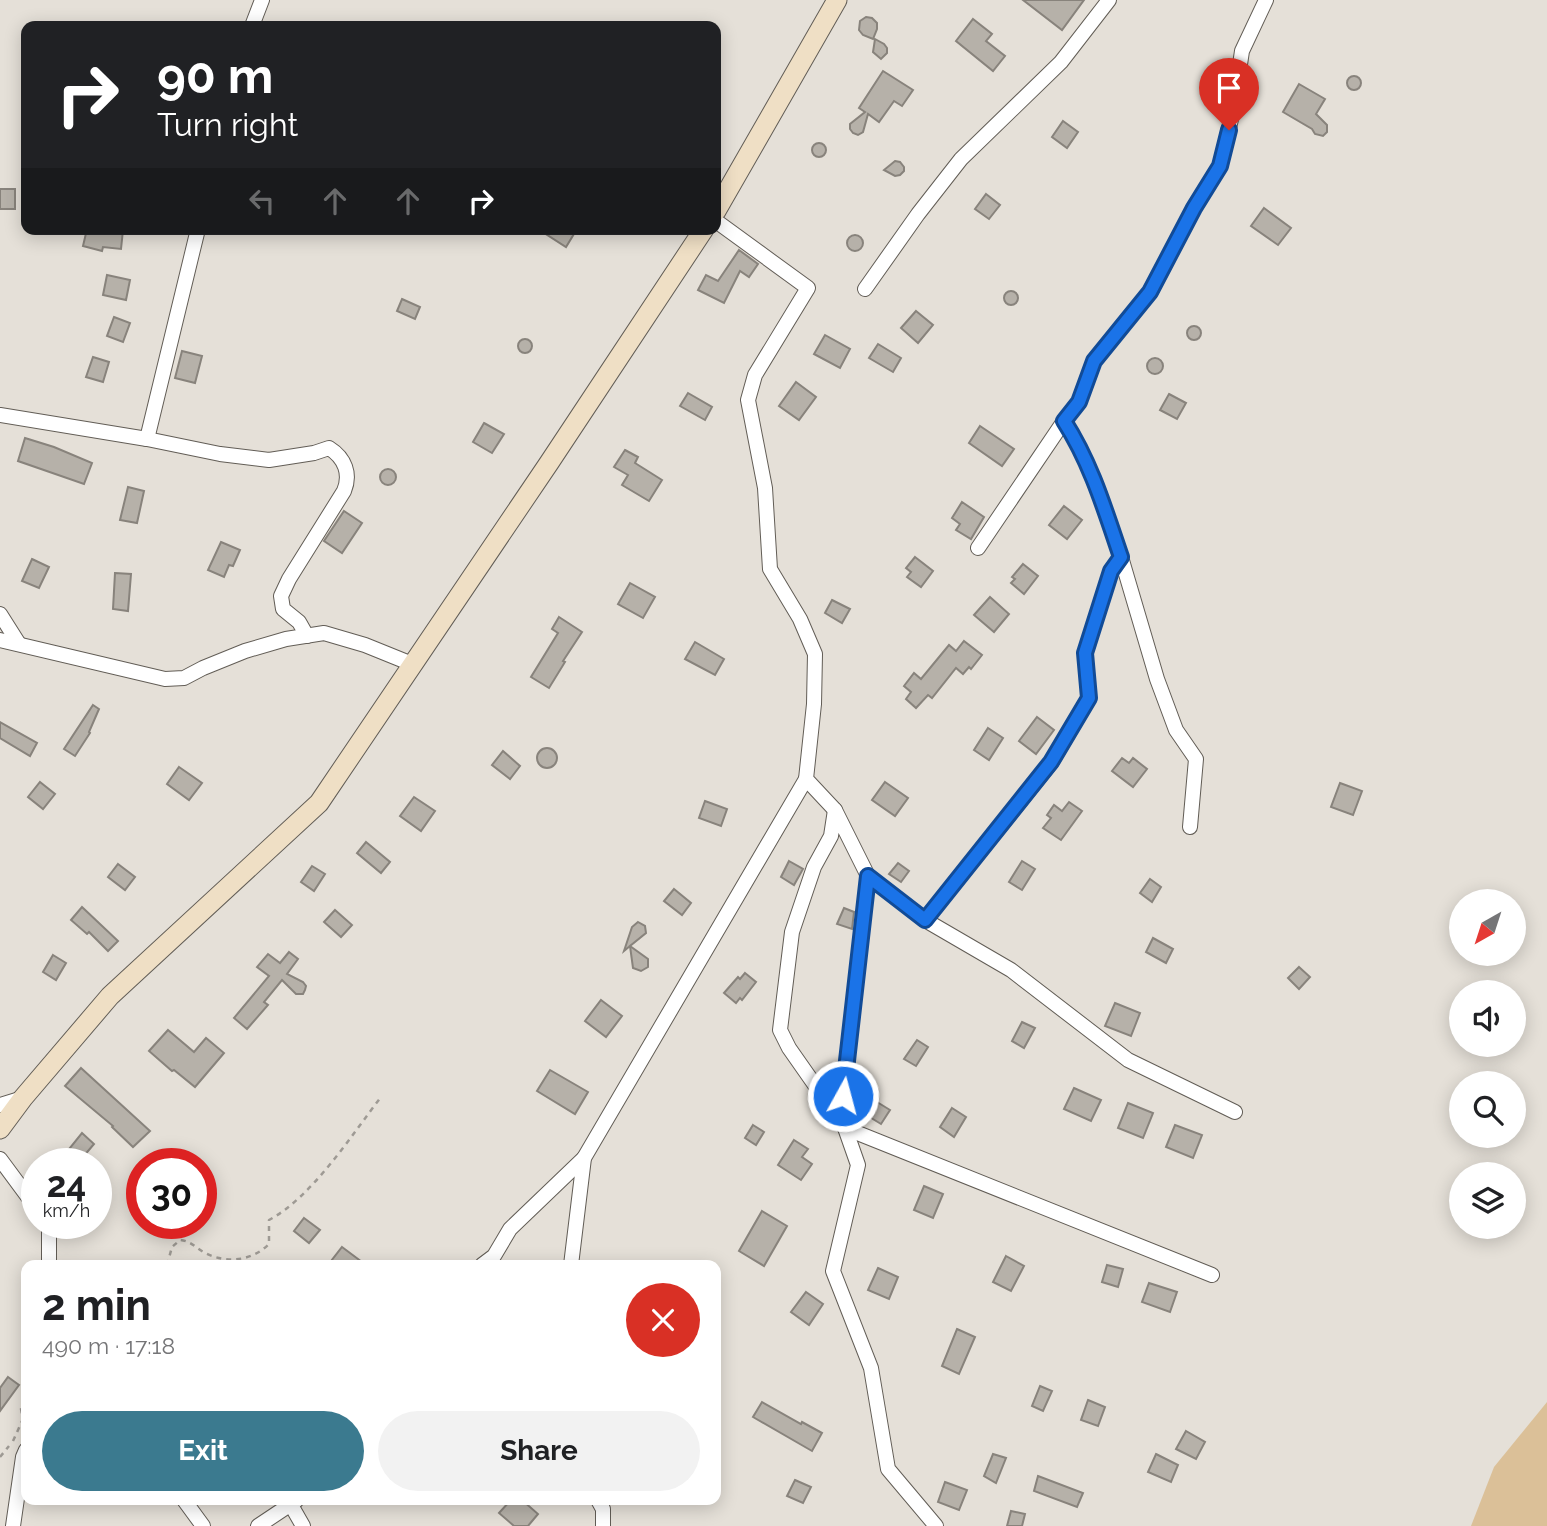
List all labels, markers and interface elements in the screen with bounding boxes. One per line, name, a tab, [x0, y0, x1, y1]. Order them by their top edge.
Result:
text: 90 m	[157, 47, 273, 104]
icon: right	[42, 49, 133, 140]
pin	[1199, 58, 1259, 130]
icon: arrive	[1210, 69, 1248, 107]
text: Turn right	[157, 106, 298, 143]
icon: left	[243, 182, 281, 220]
icon: ahead	[316, 182, 354, 220]
icon: ahead	[389, 182, 427, 220]
icon: right	[462, 182, 500, 220]
north arrow	[1449, 889, 1526, 966]
map controls	[1449, 889, 1526, 1239]
button: sound	[1449, 980, 1526, 1057]
position arrow	[806, 1059, 880, 1133]
button: search	[1449, 1071, 1526, 1148]
speed limit sign: 30	[126, 1148, 217, 1239]
button: layers	[1449, 1162, 1526, 1239]
text: 24	[47, 1164, 86, 1205]
text: km/h	[43, 1200, 90, 1221]
text: 2 min	[42, 1281, 151, 1330]
button: close	[626, 1283, 700, 1357]
text: 490 m · 17:18	[42, 1332, 175, 1359]
button: Exit	[42, 1411, 364, 1491]
button: Share	[378, 1411, 700, 1491]

